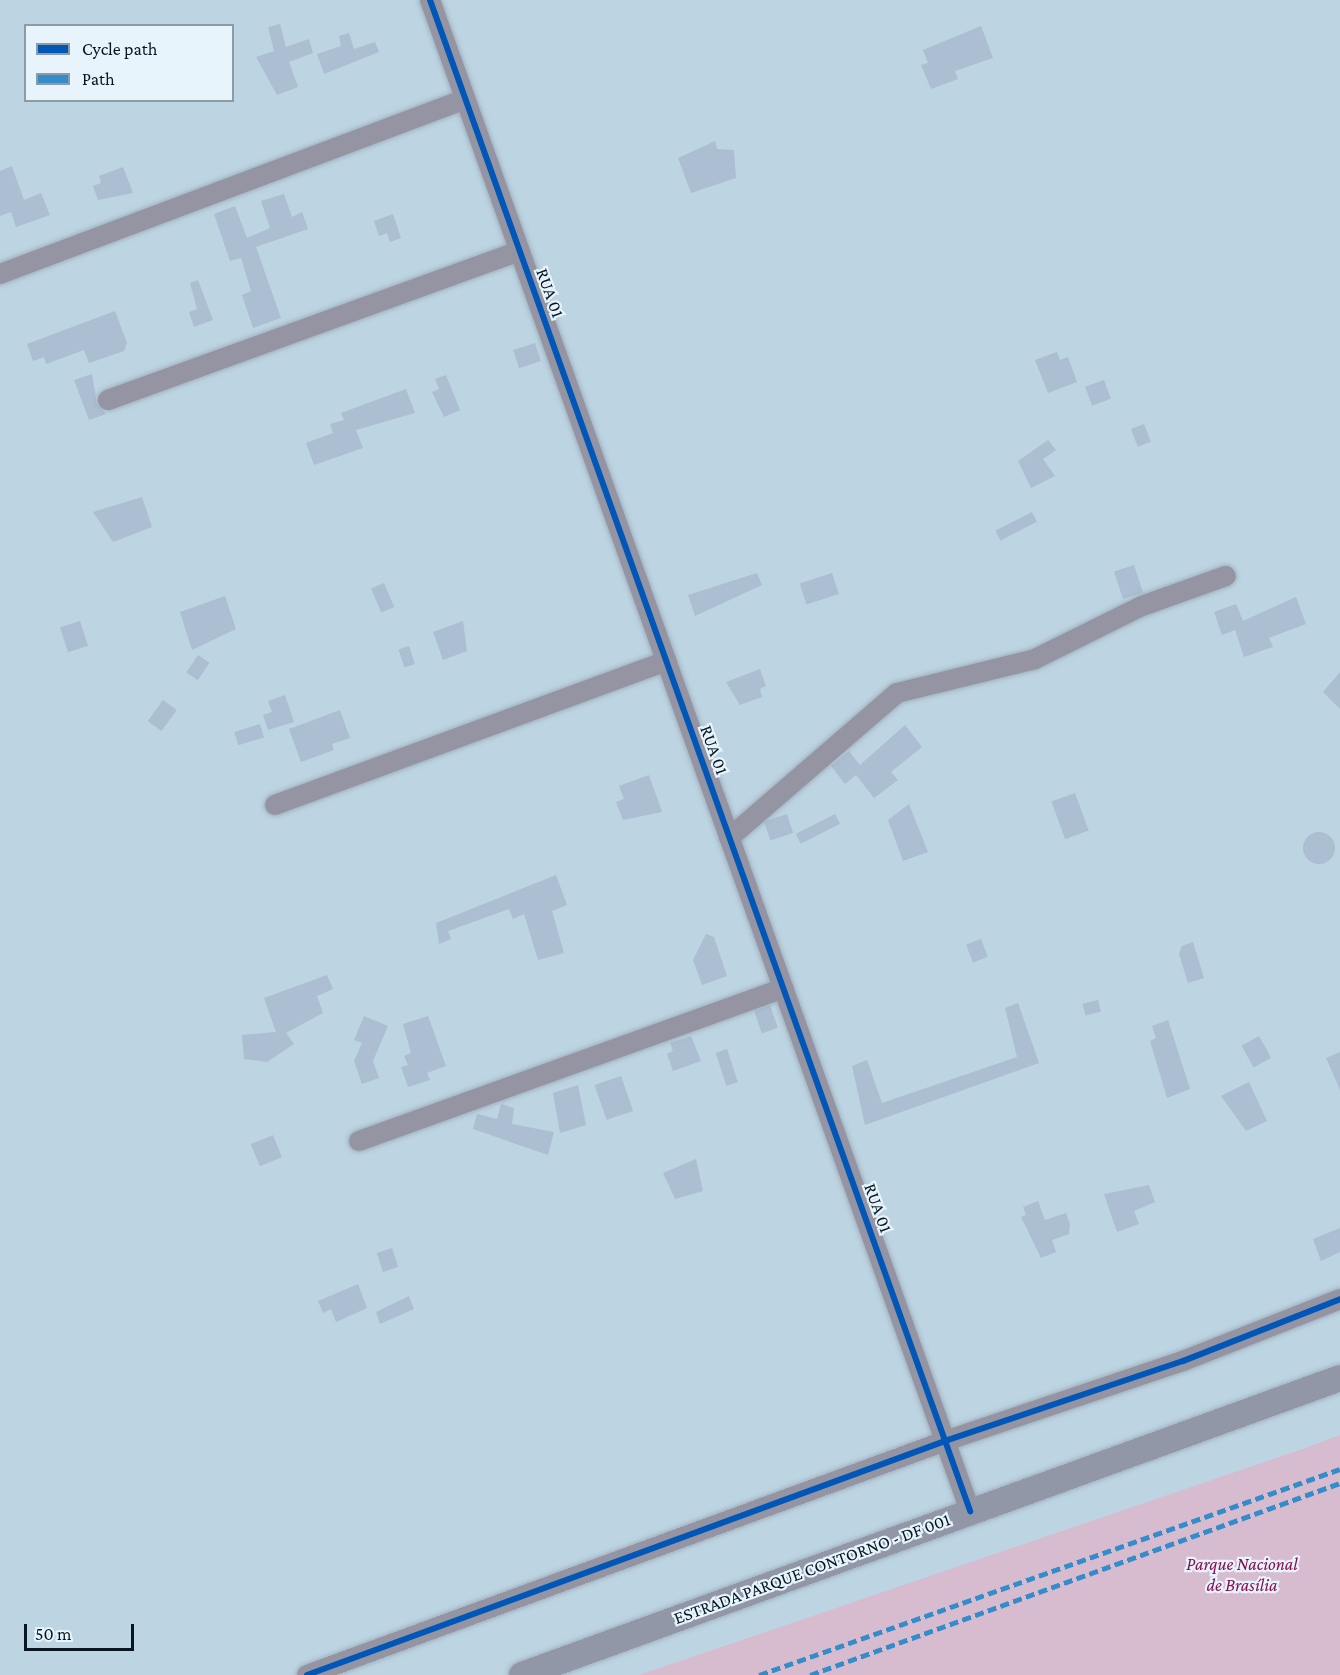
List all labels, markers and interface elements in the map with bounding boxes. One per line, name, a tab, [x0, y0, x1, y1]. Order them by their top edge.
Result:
legend	[24, 24, 234, 102]
text: Cycle path	[82, 39, 157, 59]
text: Path	[82, 69, 115, 89]
street label: RUA 01	[531, 265, 569, 321]
street label: RUA 01	[695, 722, 733, 778]
street label: RUA 01	[859, 1180, 897, 1236]
street label: ESTRADA PARQUE CONTORNO - DF 001	[671, 1509, 953, 1629]
park label: Parque Nacional de Brasília	[1186, 1554, 1298, 1596]
scale bar	[27, 1612, 136, 1650]
text: 50 m	[35, 1624, 72, 1644]

